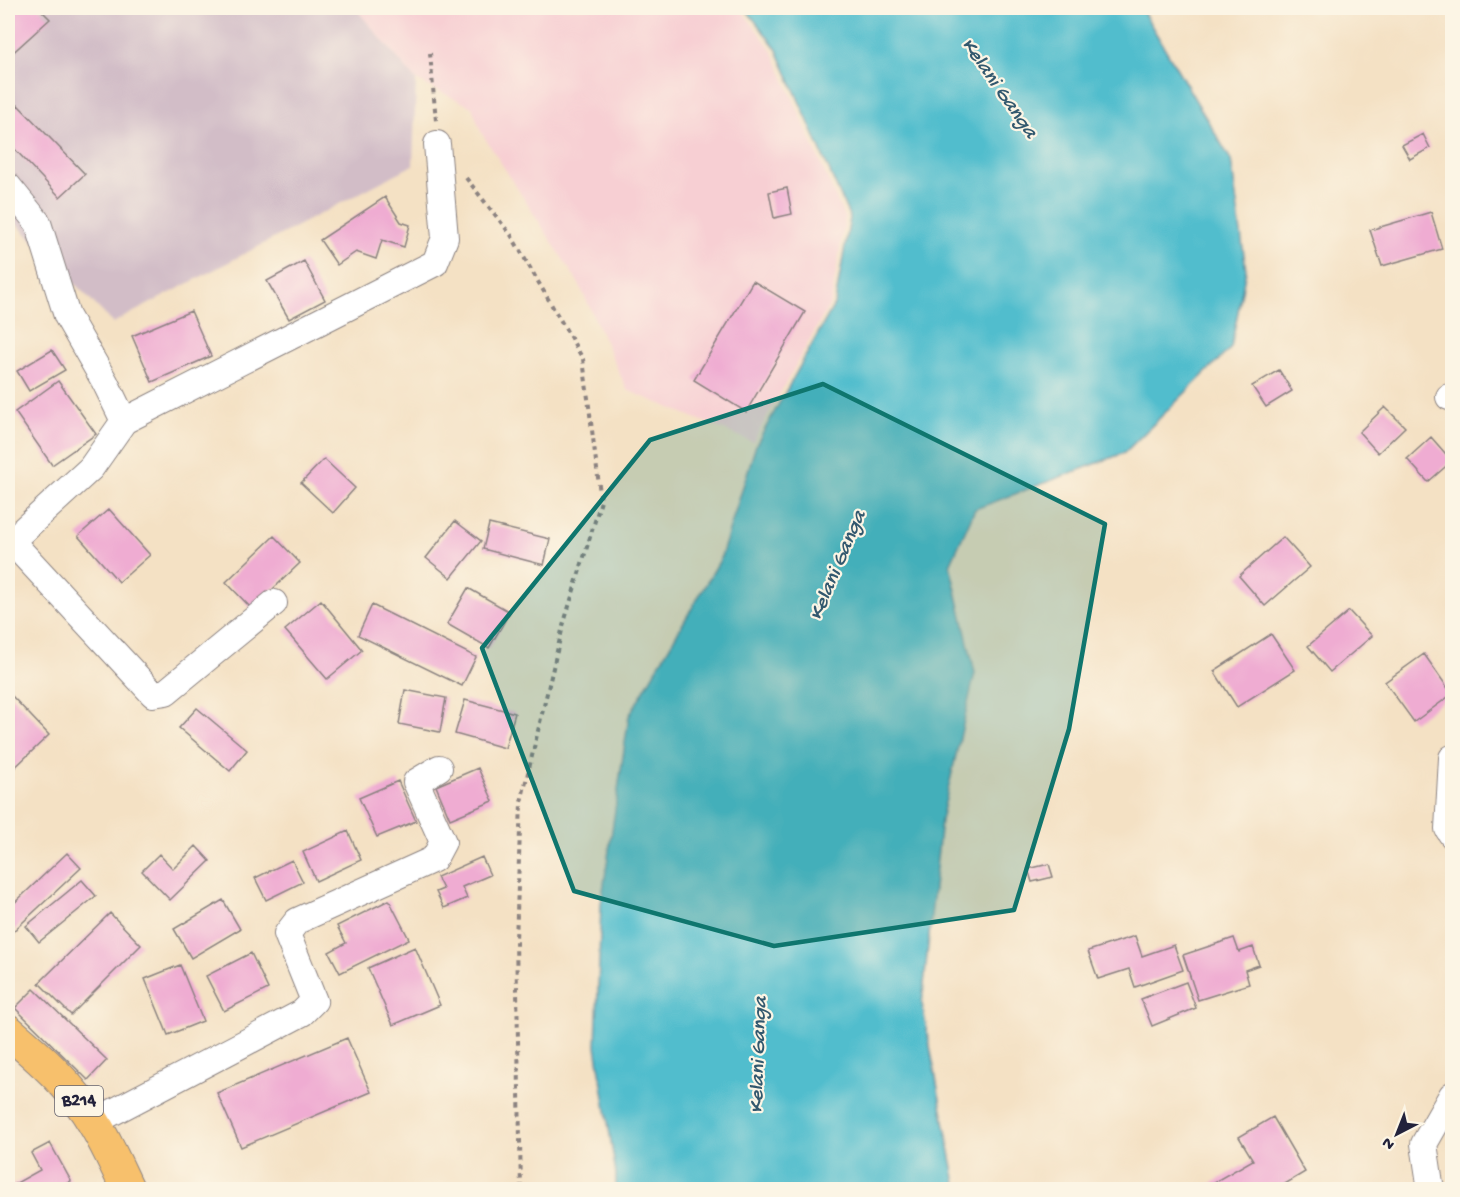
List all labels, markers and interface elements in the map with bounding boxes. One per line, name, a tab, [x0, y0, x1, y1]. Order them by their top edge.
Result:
water label: Kelani Ganga	[954, 34, 1042, 145]
water label: Kelani Ganga	[805, 506, 874, 625]
water label: Kelani Ganga	[745, 995, 775, 1114]
road number: B214	[55, 1086, 103, 1116]
north arrow	[1367, 1104, 1427, 1164]
text: N	[1379, 1132, 1400, 1153]

